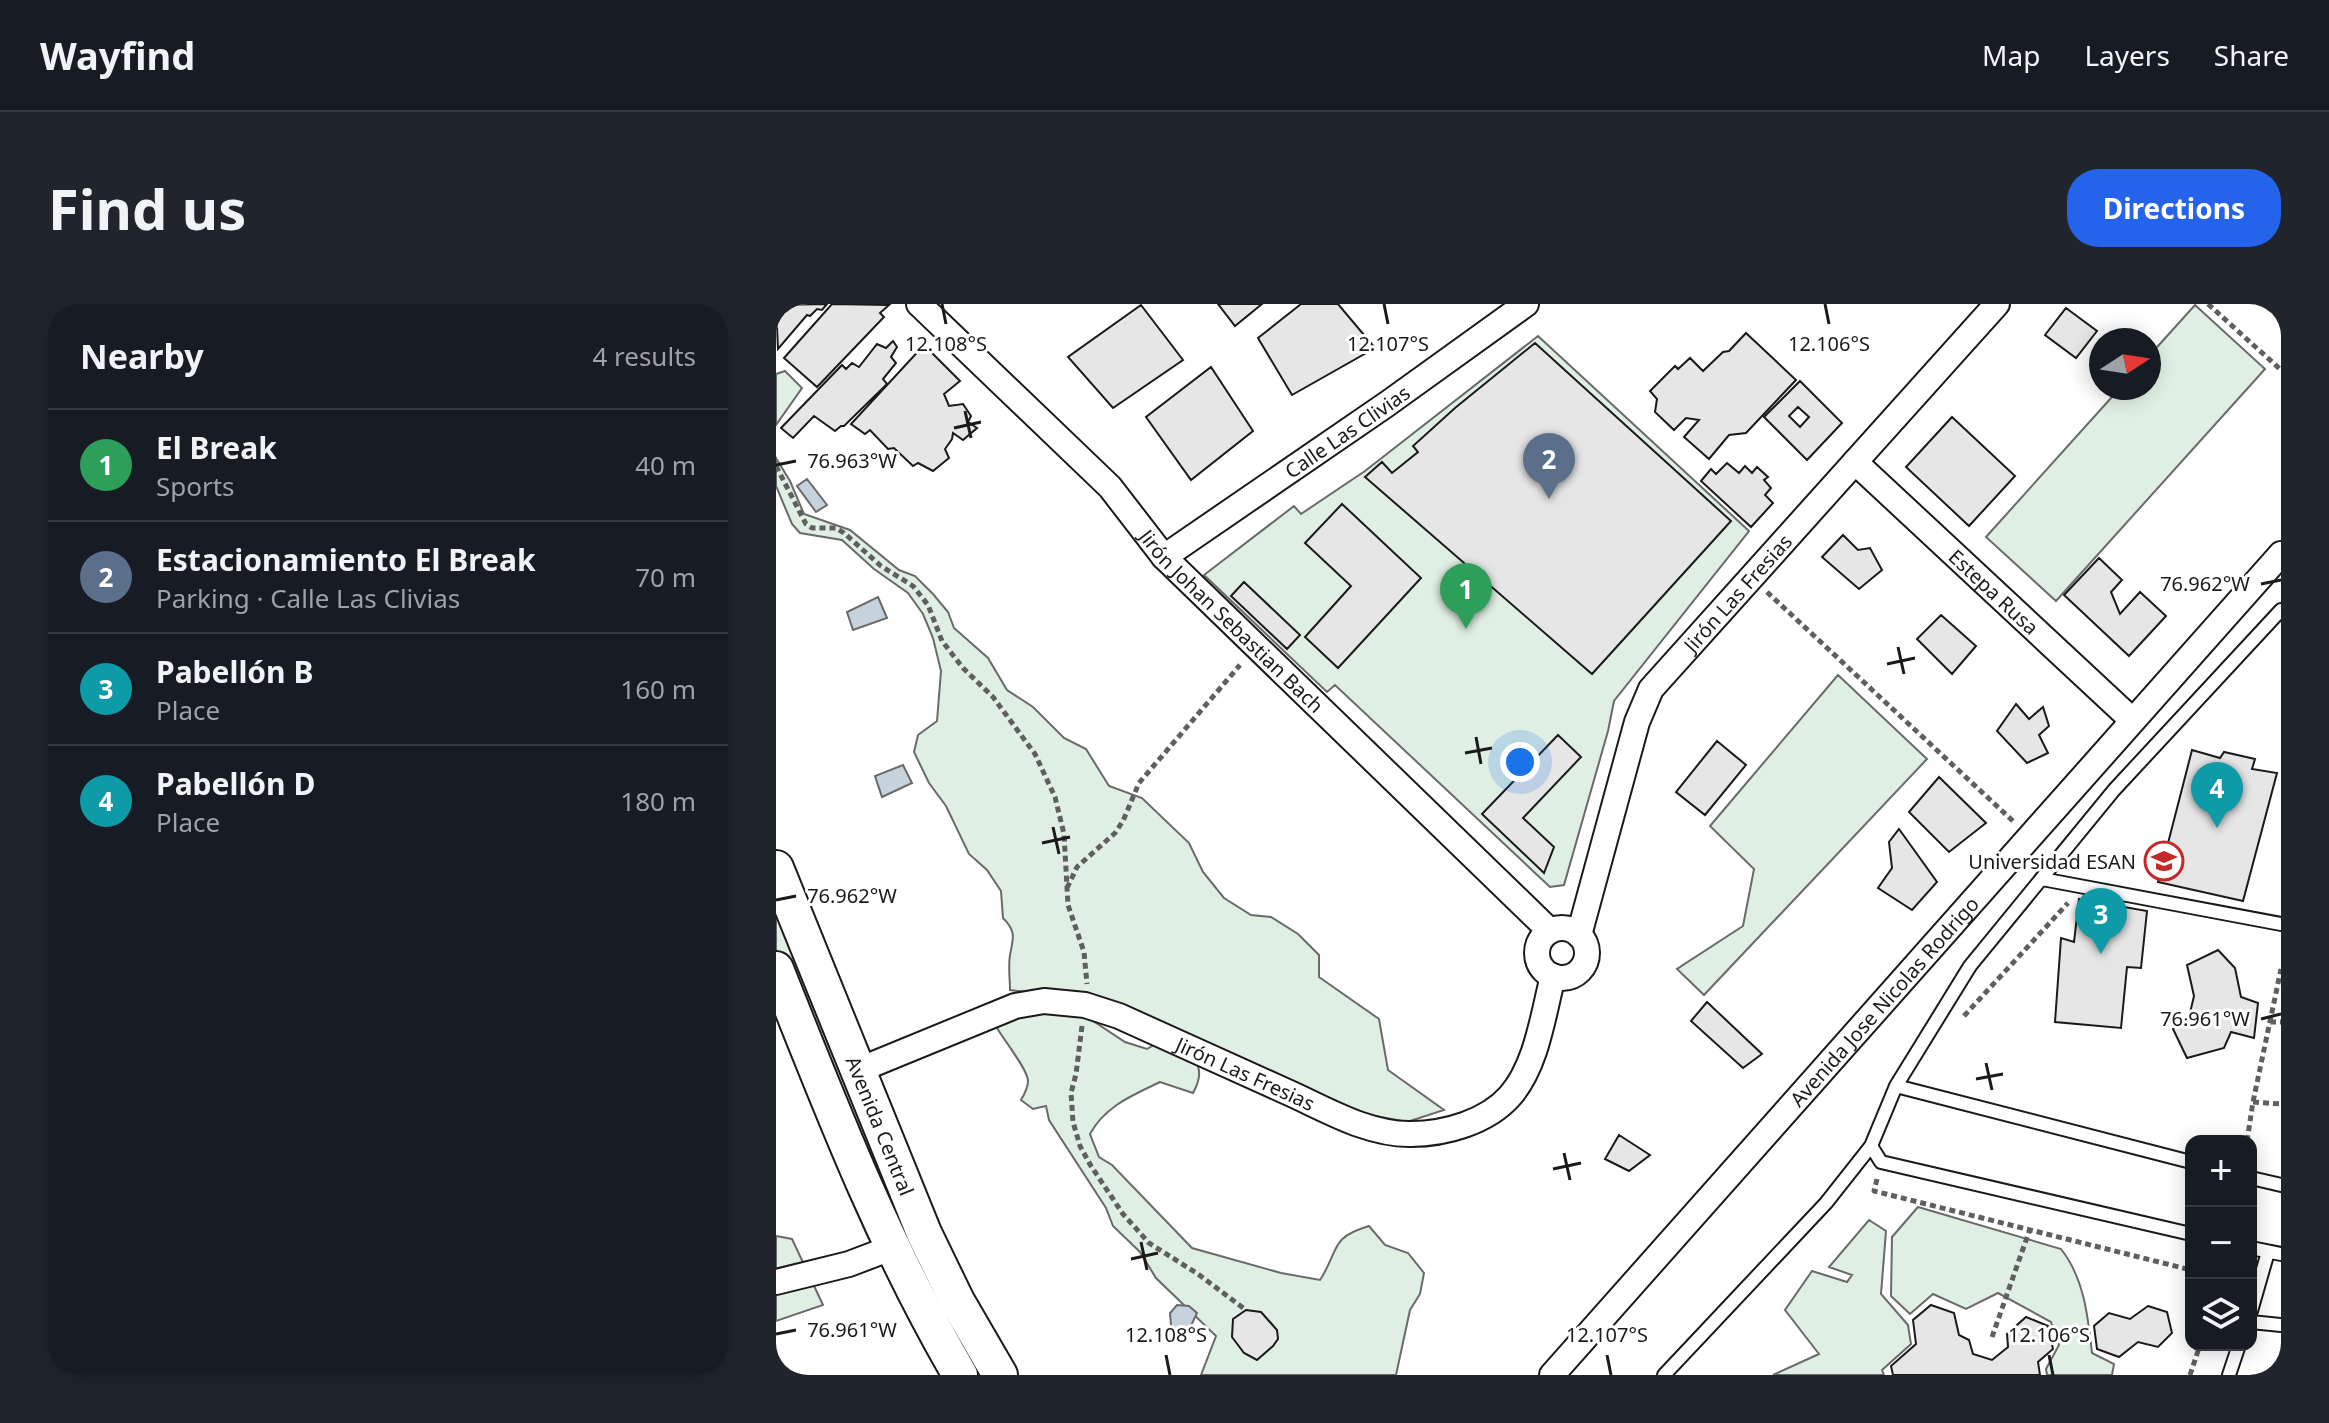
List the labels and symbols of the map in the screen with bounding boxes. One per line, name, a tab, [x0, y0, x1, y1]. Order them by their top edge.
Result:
north arrow	[2089, 328, 2161, 400]
text: 12.108°S	[905, 330, 987, 357]
text: 12.107°S	[1347, 330, 1429, 357]
text: 12.106°S	[1788, 330, 1870, 357]
street label: Calle Las Clivias	[1279, 379, 1415, 484]
pin: 2	[1523, 433, 1575, 499]
text: 76.963°W	[807, 447, 897, 474]
street label: Jirón Johan Sebastian Bach	[1133, 522, 1330, 718]
street label: Jirón Las Fresias	[1676, 528, 1798, 659]
street label: Estepa Rusa	[1943, 543, 2045, 640]
pin: 1	[1440, 563, 1492, 629]
text: 76.962°W	[2160, 570, 2250, 597]
your location	[1500, 742, 1540, 782]
pin: 4	[2191, 762, 2243, 828]
school or university icon: Universidad ESAN	[2143, 840, 2185, 882]
place label: Universidad ESAN	[1968, 848, 2136, 875]
text: 76.962°W	[807, 882, 897, 909]
pin: 3	[2075, 888, 2127, 954]
street label: Avenida Jose Nicolas Rodrigo	[1784, 890, 1984, 1112]
text: 76.961°W	[2160, 1005, 2250, 1032]
street label: Jirón Las Fresias	[1170, 1029, 1320, 1117]
street label: Avenida Central	[840, 1052, 921, 1199]
text: 76.961°W	[807, 1316, 897, 1343]
text: 12.108°S	[1125, 1321, 1207, 1348]
text: 12.107°S	[1566, 1321, 1648, 1348]
text: 12.106°S	[2008, 1321, 2090, 1348]

